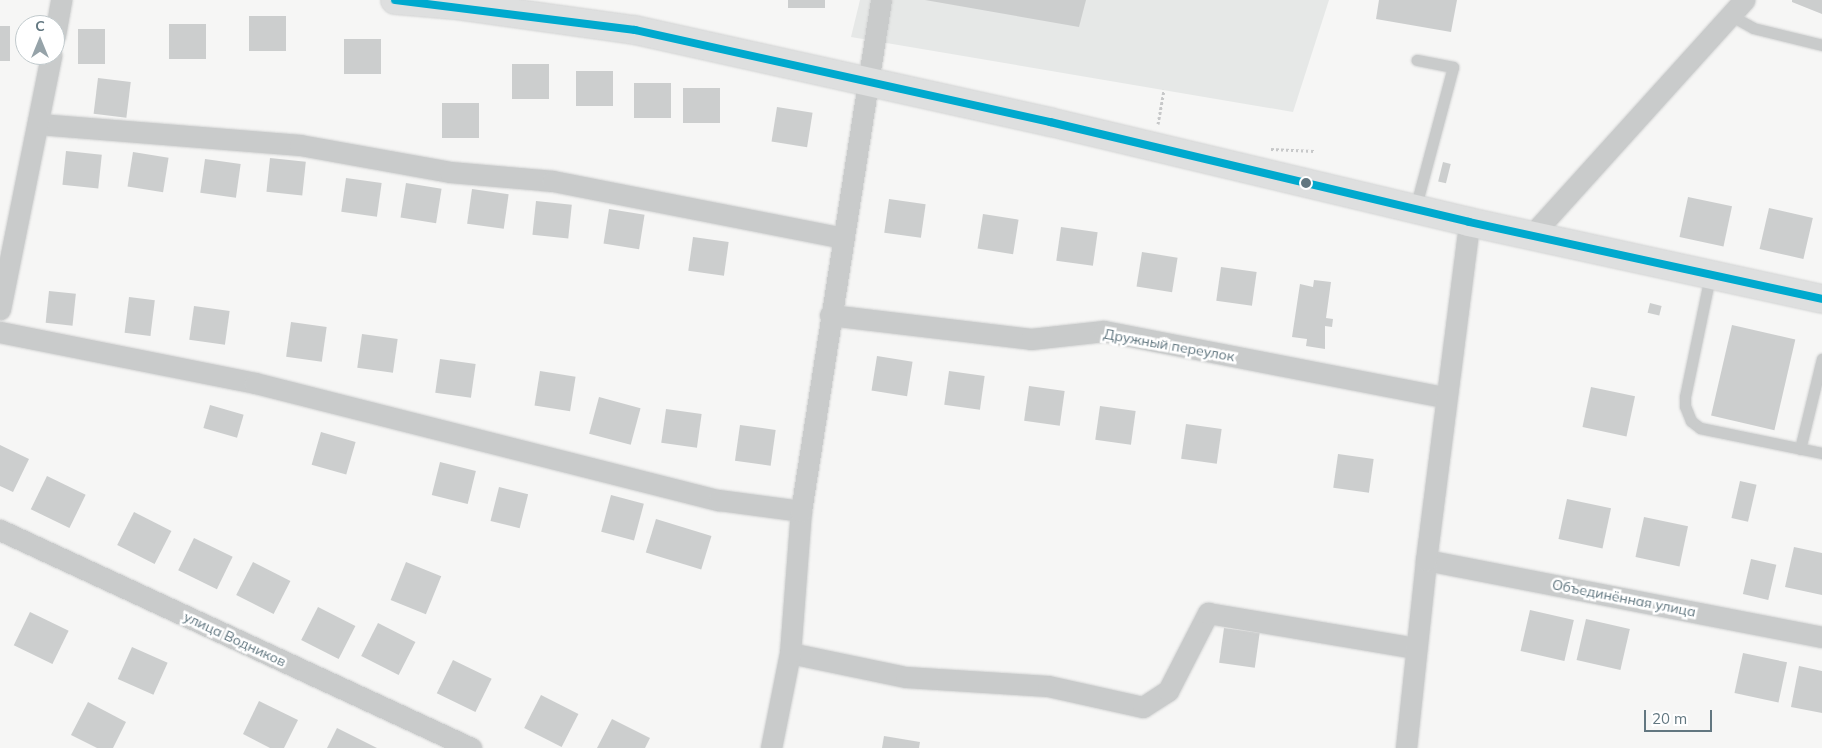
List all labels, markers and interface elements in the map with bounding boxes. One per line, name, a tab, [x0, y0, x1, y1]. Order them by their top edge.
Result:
north arrow	[15, 15, 65, 65]
text: С	[35, 17, 45, 35]
unlabelled marker	[1301, 178, 1311, 188]
street label: Дружный переулок	[1102, 325, 1236, 365]
street label: Объединённая улица	[1551, 576, 1697, 620]
street label: улица Водников	[181, 608, 289, 670]
scale bar	[1647, 700, 1714, 732]
text: 20 m	[1652, 709, 1687, 728]

